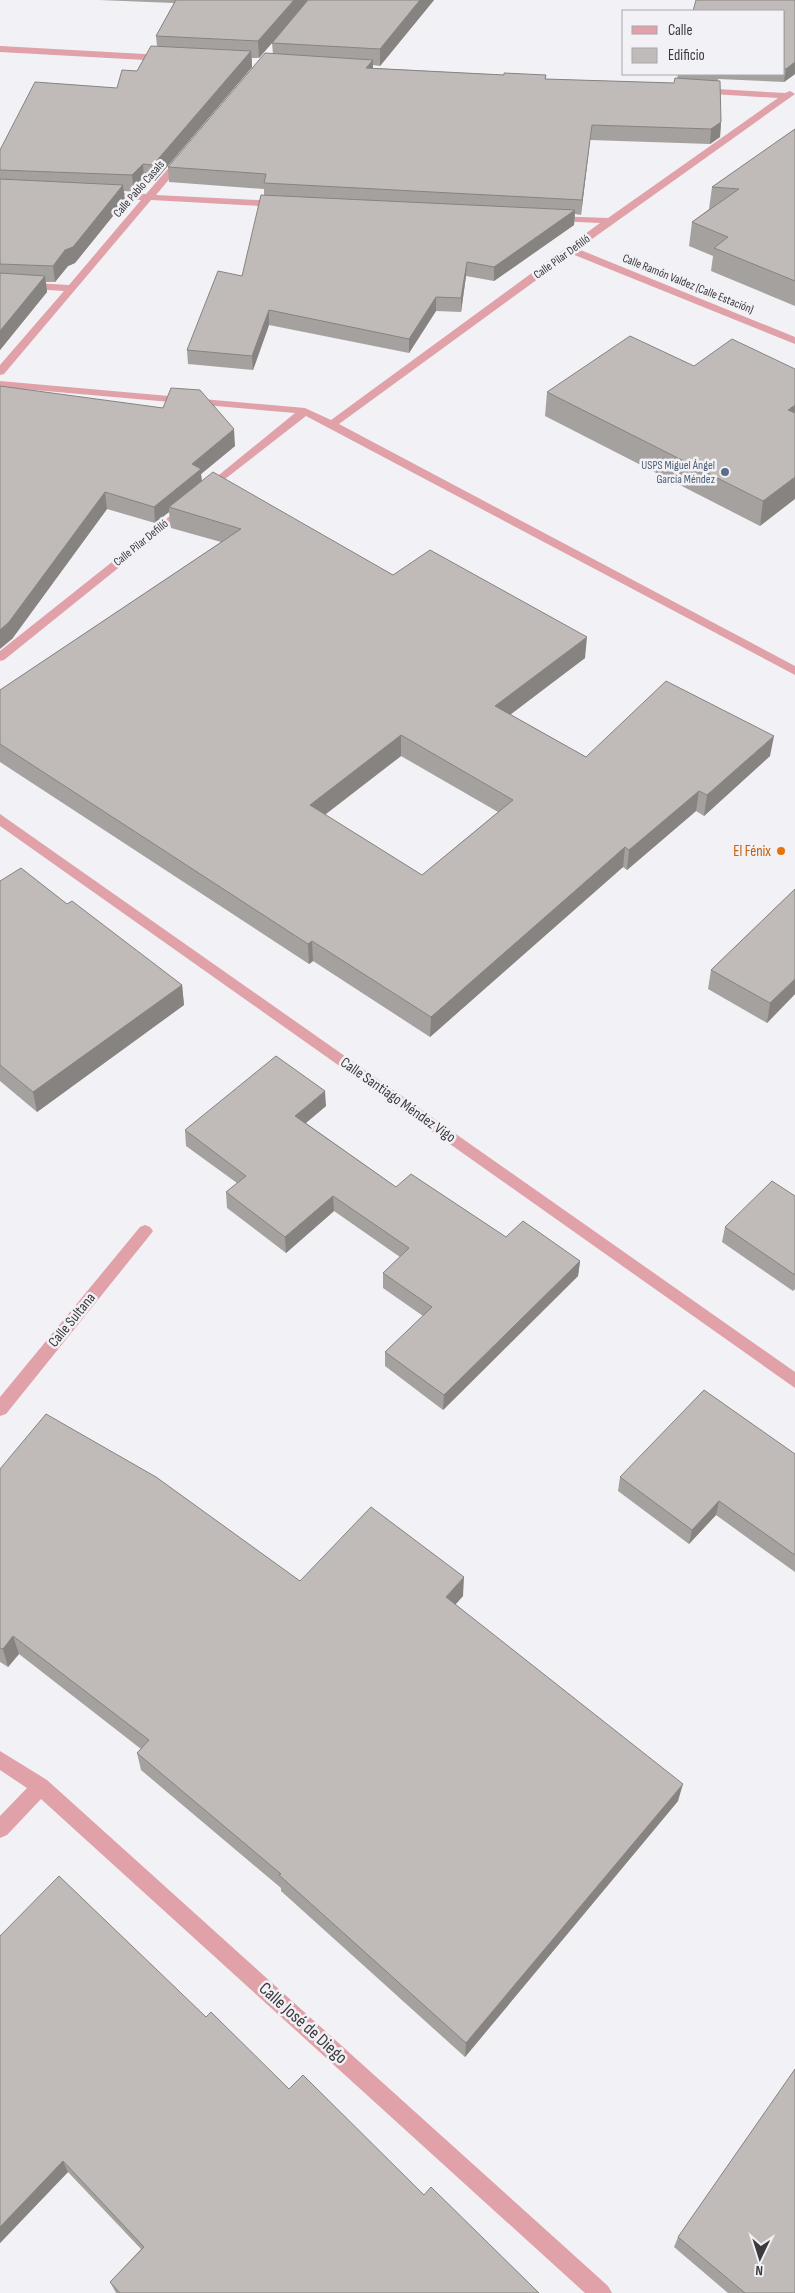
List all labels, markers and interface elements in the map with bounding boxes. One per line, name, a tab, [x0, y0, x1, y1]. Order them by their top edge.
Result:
legend	[622, 10, 785, 75]
text: Calle	[668, 21, 692, 40]
text: Edificio	[668, 46, 705, 65]
street label: Calle Pablo Casals	[110, 157, 168, 221]
street label: Calle Pilar Defilló	[531, 231, 593, 283]
street label: Calle Ramón Valdez (Calle Estación)	[620, 251, 756, 317]
place label: USPS Miguel Ángel García Méndez	[641, 458, 716, 487]
marker: USPS Miguel Ángel García Méndez	[719, 466, 731, 478]
street label: Calle Pilar Defilló	[110, 516, 172, 570]
place label: El Fénix	[733, 842, 771, 861]
marker: El Fénix	[775, 845, 787, 857]
street label: Calle Santiago Méndez Vigo	[337, 1053, 459, 1147]
street label: Calle Sultana	[44, 1289, 100, 1351]
street label: Calle José de Diego	[255, 1978, 351, 2068]
north arrow	[735, 2233, 785, 2283]
text: N	[755, 2262, 763, 2279]

